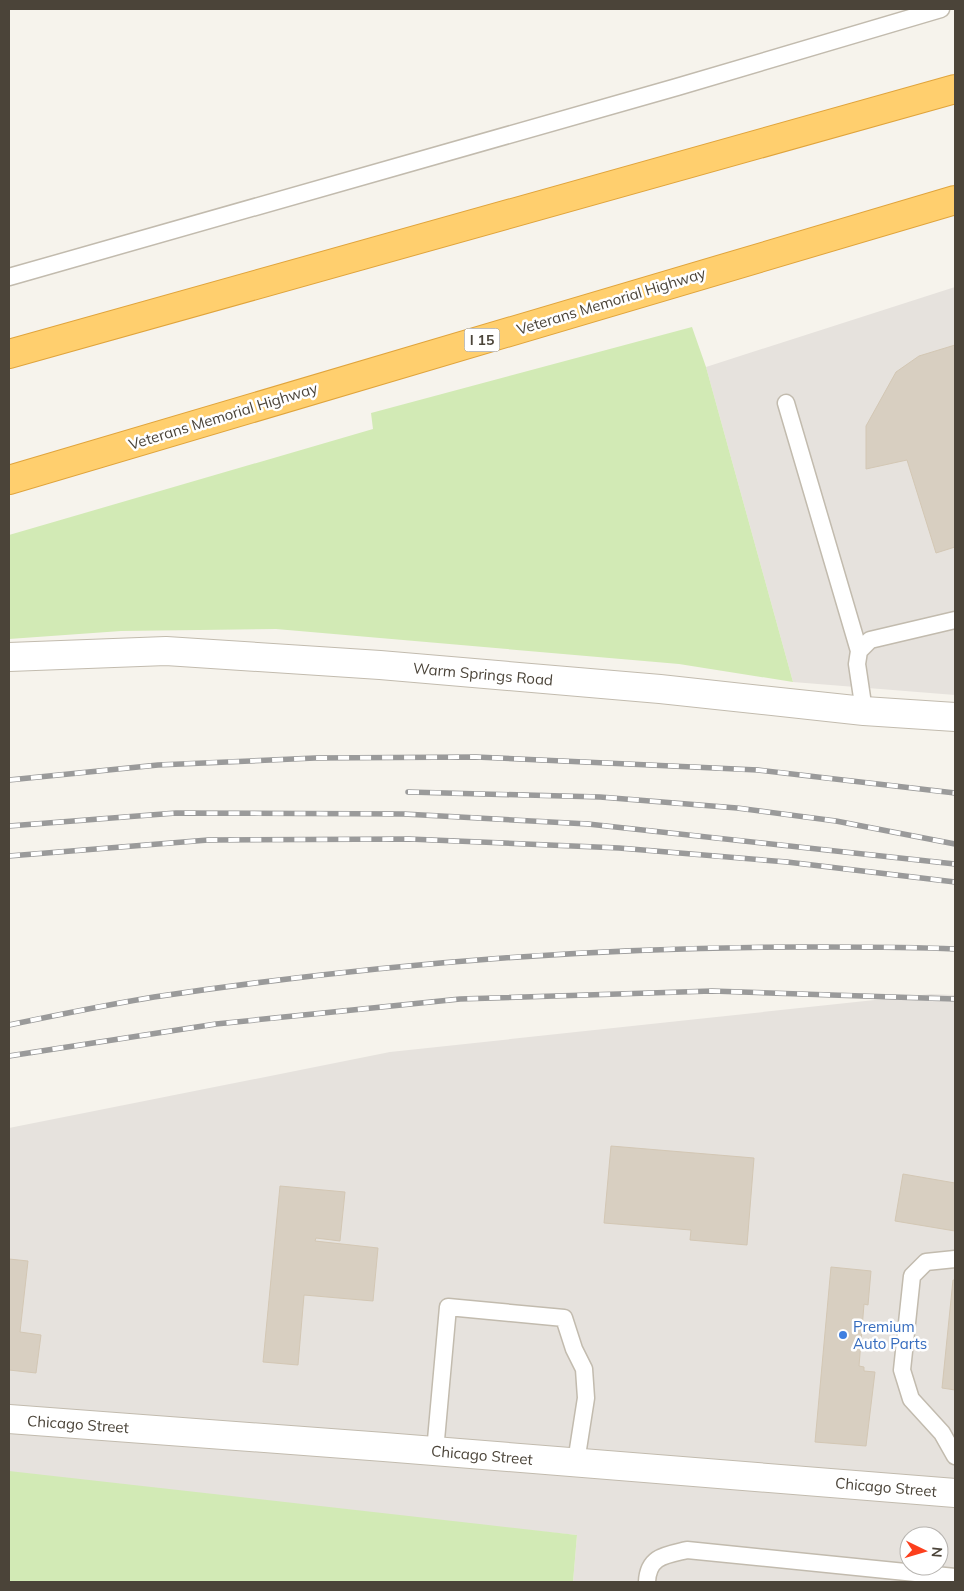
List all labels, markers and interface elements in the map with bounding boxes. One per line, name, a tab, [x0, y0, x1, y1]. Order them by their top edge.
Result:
street label: Veterans Memorial Highway	[514, 263, 708, 339]
road number: I 15	[464, 328, 500, 352]
street label: Veterans Memorial Highway	[126, 378, 320, 454]
street label: Warm Springs Road	[412, 658, 554, 690]
place label: Premium Auto Parts	[853, 1317, 927, 1353]
marker: Premium Auto Parts	[837, 1329, 849, 1341]
street label: Chicago Street	[26, 1411, 130, 1437]
street label: Chicago Street	[430, 1441, 534, 1469]
street label: Chicago Street	[834, 1473, 938, 1501]
north arrow	[899, 1526, 949, 1576]
text: N	[928, 1546, 946, 1558]

